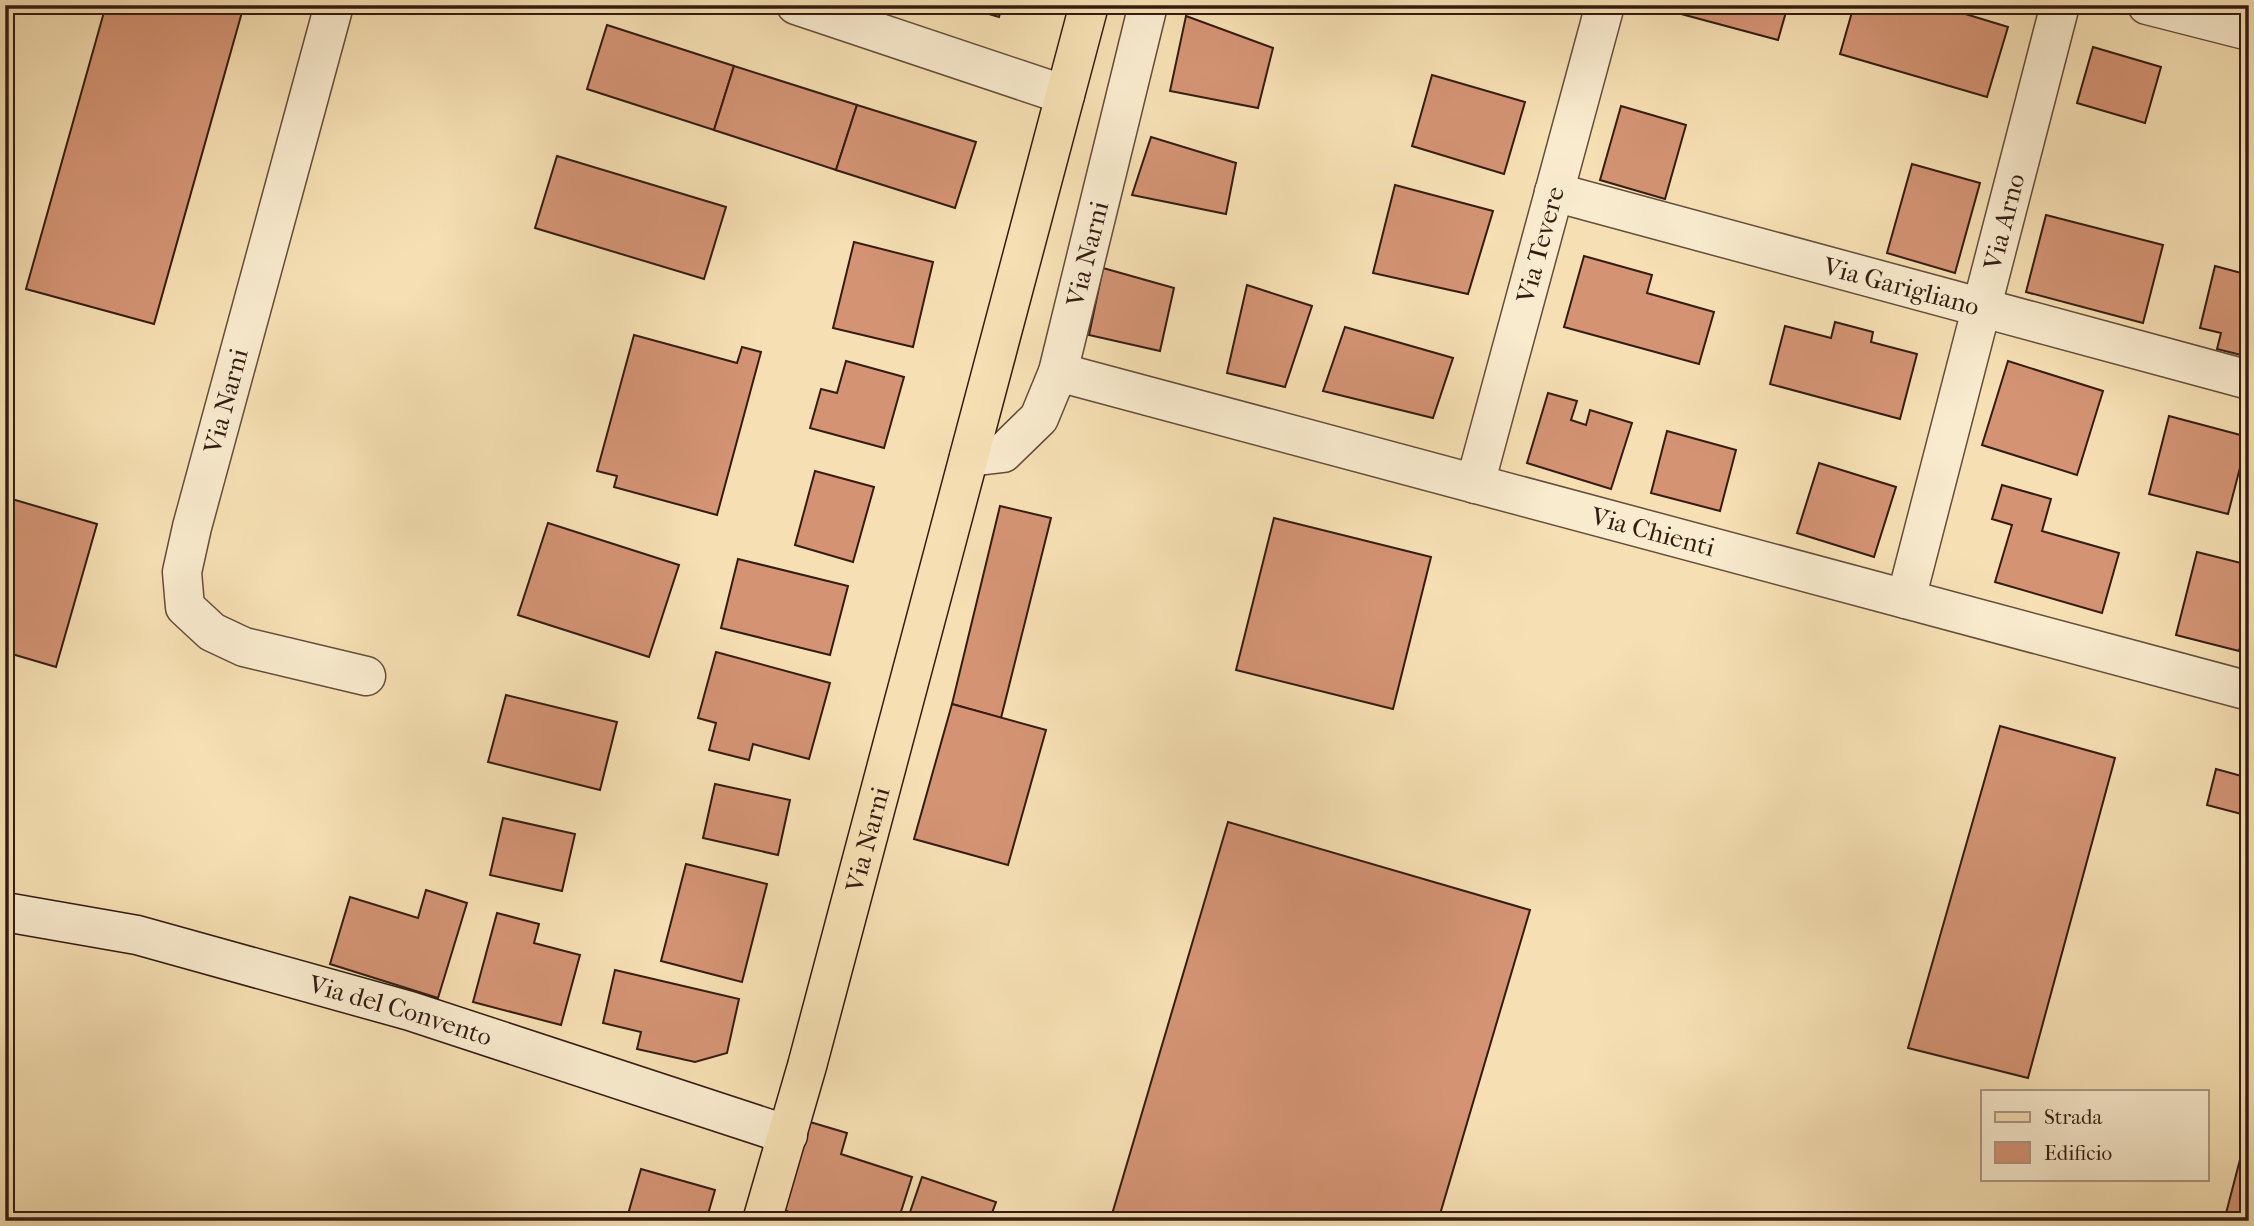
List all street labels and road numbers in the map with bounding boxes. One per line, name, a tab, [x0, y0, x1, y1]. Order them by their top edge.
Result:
street label: Via Arno	[1976, 170, 2031, 274]
street label: Via Tevere	[1509, 183, 1571, 307]
street label: Via Narni	[1059, 198, 1115, 310]
street label: Via Garigliano	[1819, 250, 1983, 322]
street label: Via Narni	[197, 345, 255, 458]
street label: Via Chienti	[1587, 500, 1718, 563]
street label: Via Narni	[838, 783, 896, 896]
street label: Via del Convento	[304, 968, 496, 1052]

